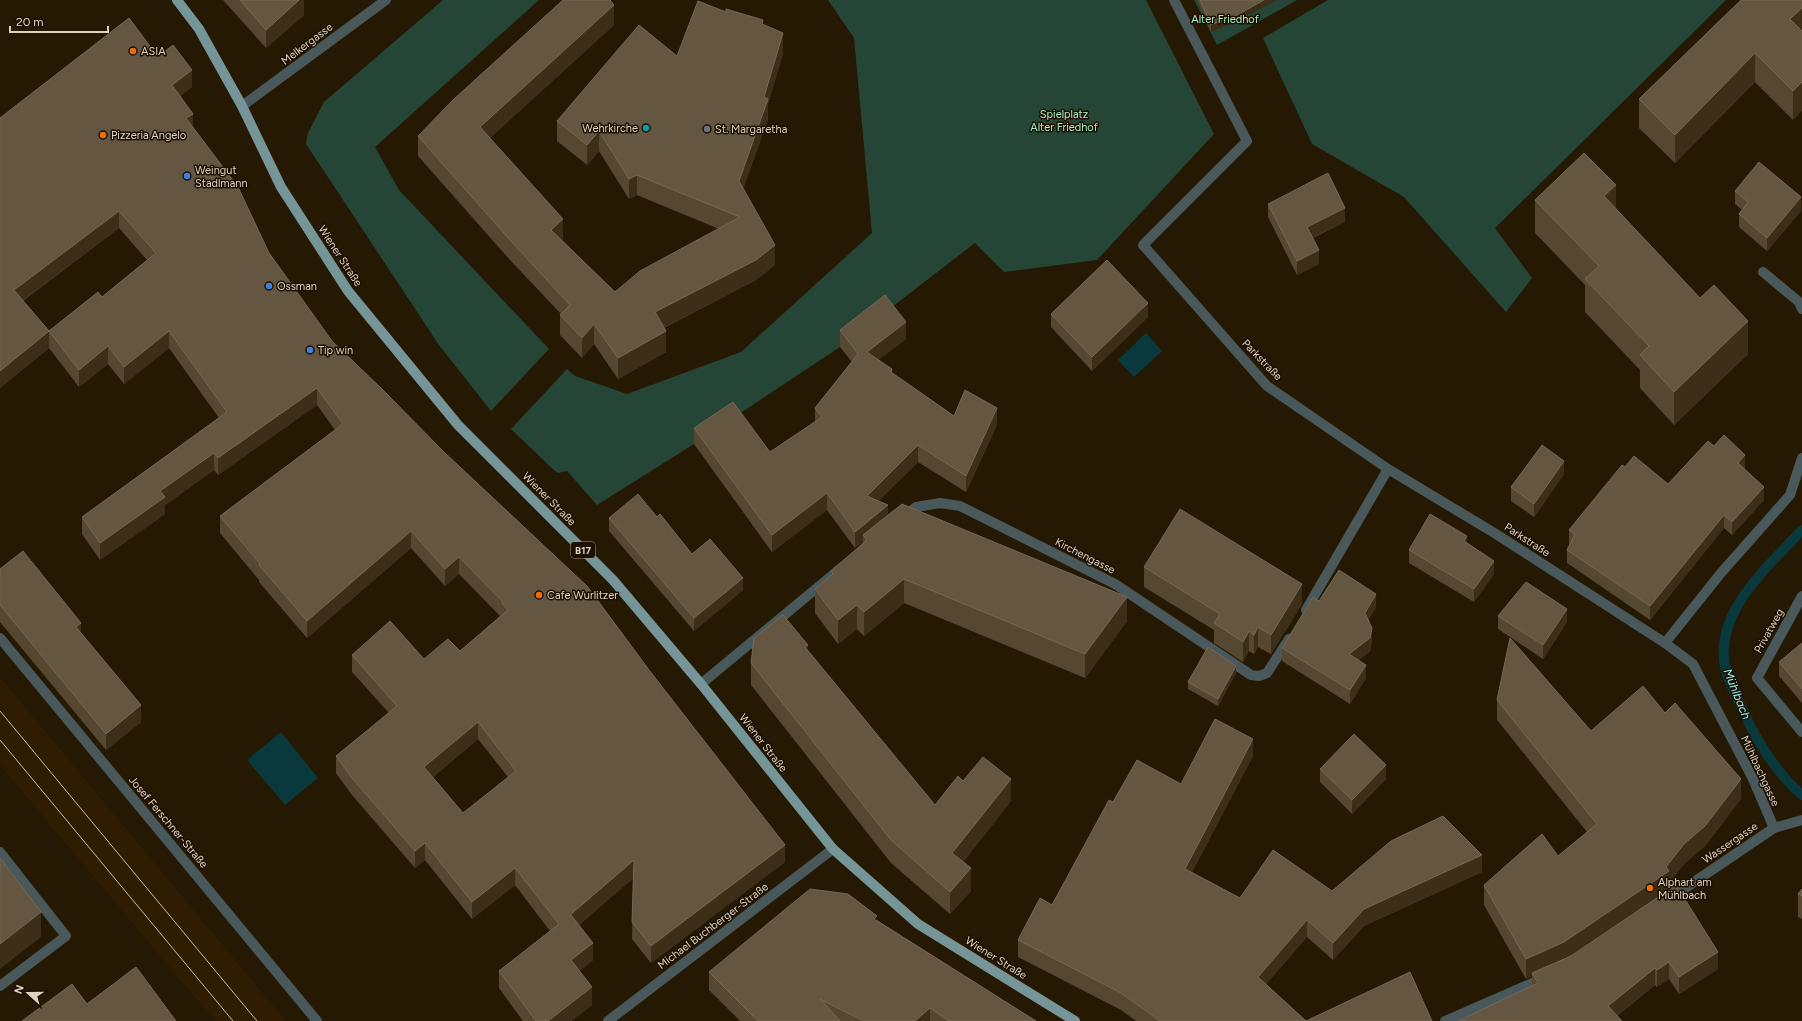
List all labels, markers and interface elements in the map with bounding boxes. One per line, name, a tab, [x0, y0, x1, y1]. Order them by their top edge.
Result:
scale bar	[10, 8, 108, 34]
park label: Alter Friedhof	[1191, 13, 1260, 26]
text: 20 m	[16, 15, 44, 29]
street label: Melkergasse	[279, 20, 335, 68]
place label: ASIA	[141, 45, 166, 58]
marker: ASIA	[128, 46, 138, 56]
park label: Spielplatz Alter Friedhof	[1030, 108, 1099, 134]
place label: Wehrkirche	[582, 122, 638, 135]
marker: Wehrkirche	[641, 123, 651, 133]
place label: St. Margaretha	[715, 123, 787, 136]
marker: St. Margaretha	[702, 124, 712, 134]
place label: Pizzeria Angelo	[111, 129, 186, 142]
marker: Pizzeria Angelo	[98, 130, 108, 140]
place label: Weingut Stadlmann	[195, 164, 248, 190]
marker: Weingut Stadlmann	[182, 171, 192, 181]
street label: Wiener Straße	[315, 223, 365, 289]
place label: Ossman	[277, 280, 317, 293]
marker: Ossman	[264, 281, 274, 291]
street label: Parkstraße	[1239, 337, 1285, 383]
place label: Tip win	[318, 344, 353, 357]
marker: Tip win	[305, 345, 315, 355]
street label: Wiener Straße	[520, 470, 578, 528]
street label: Parkstraße	[1502, 520, 1552, 560]
street label: Kirchengasse	[1053, 535, 1117, 577]
road number: B17	[571, 542, 595, 558]
place label: Cafe Wurlitzer	[547, 589, 618, 602]
marker: Cafe Wurlitzer	[534, 590, 544, 600]
street label: Privatweg	[1751, 606, 1787, 656]
water label: Mühlbach	[1720, 667, 1754, 722]
street label: Wiener Straße	[736, 711, 790, 775]
street label: Mühlbachgasse	[1738, 734, 1782, 808]
street label: Josef Ferschner-Straße	[126, 774, 210, 870]
street label: Wassergasse	[1700, 820, 1760, 866]
place label: Alphart am Mühlbach	[1658, 876, 1712, 902]
street label: Michael Buchberger-Straße	[655, 880, 771, 972]
marker: Alphart am Mühlbach	[1645, 883, 1655, 893]
street label: Wiener Straße	[963, 934, 1029, 982]
north arrow	[8, 973, 48, 1013]
text: N	[12, 983, 27, 996]

